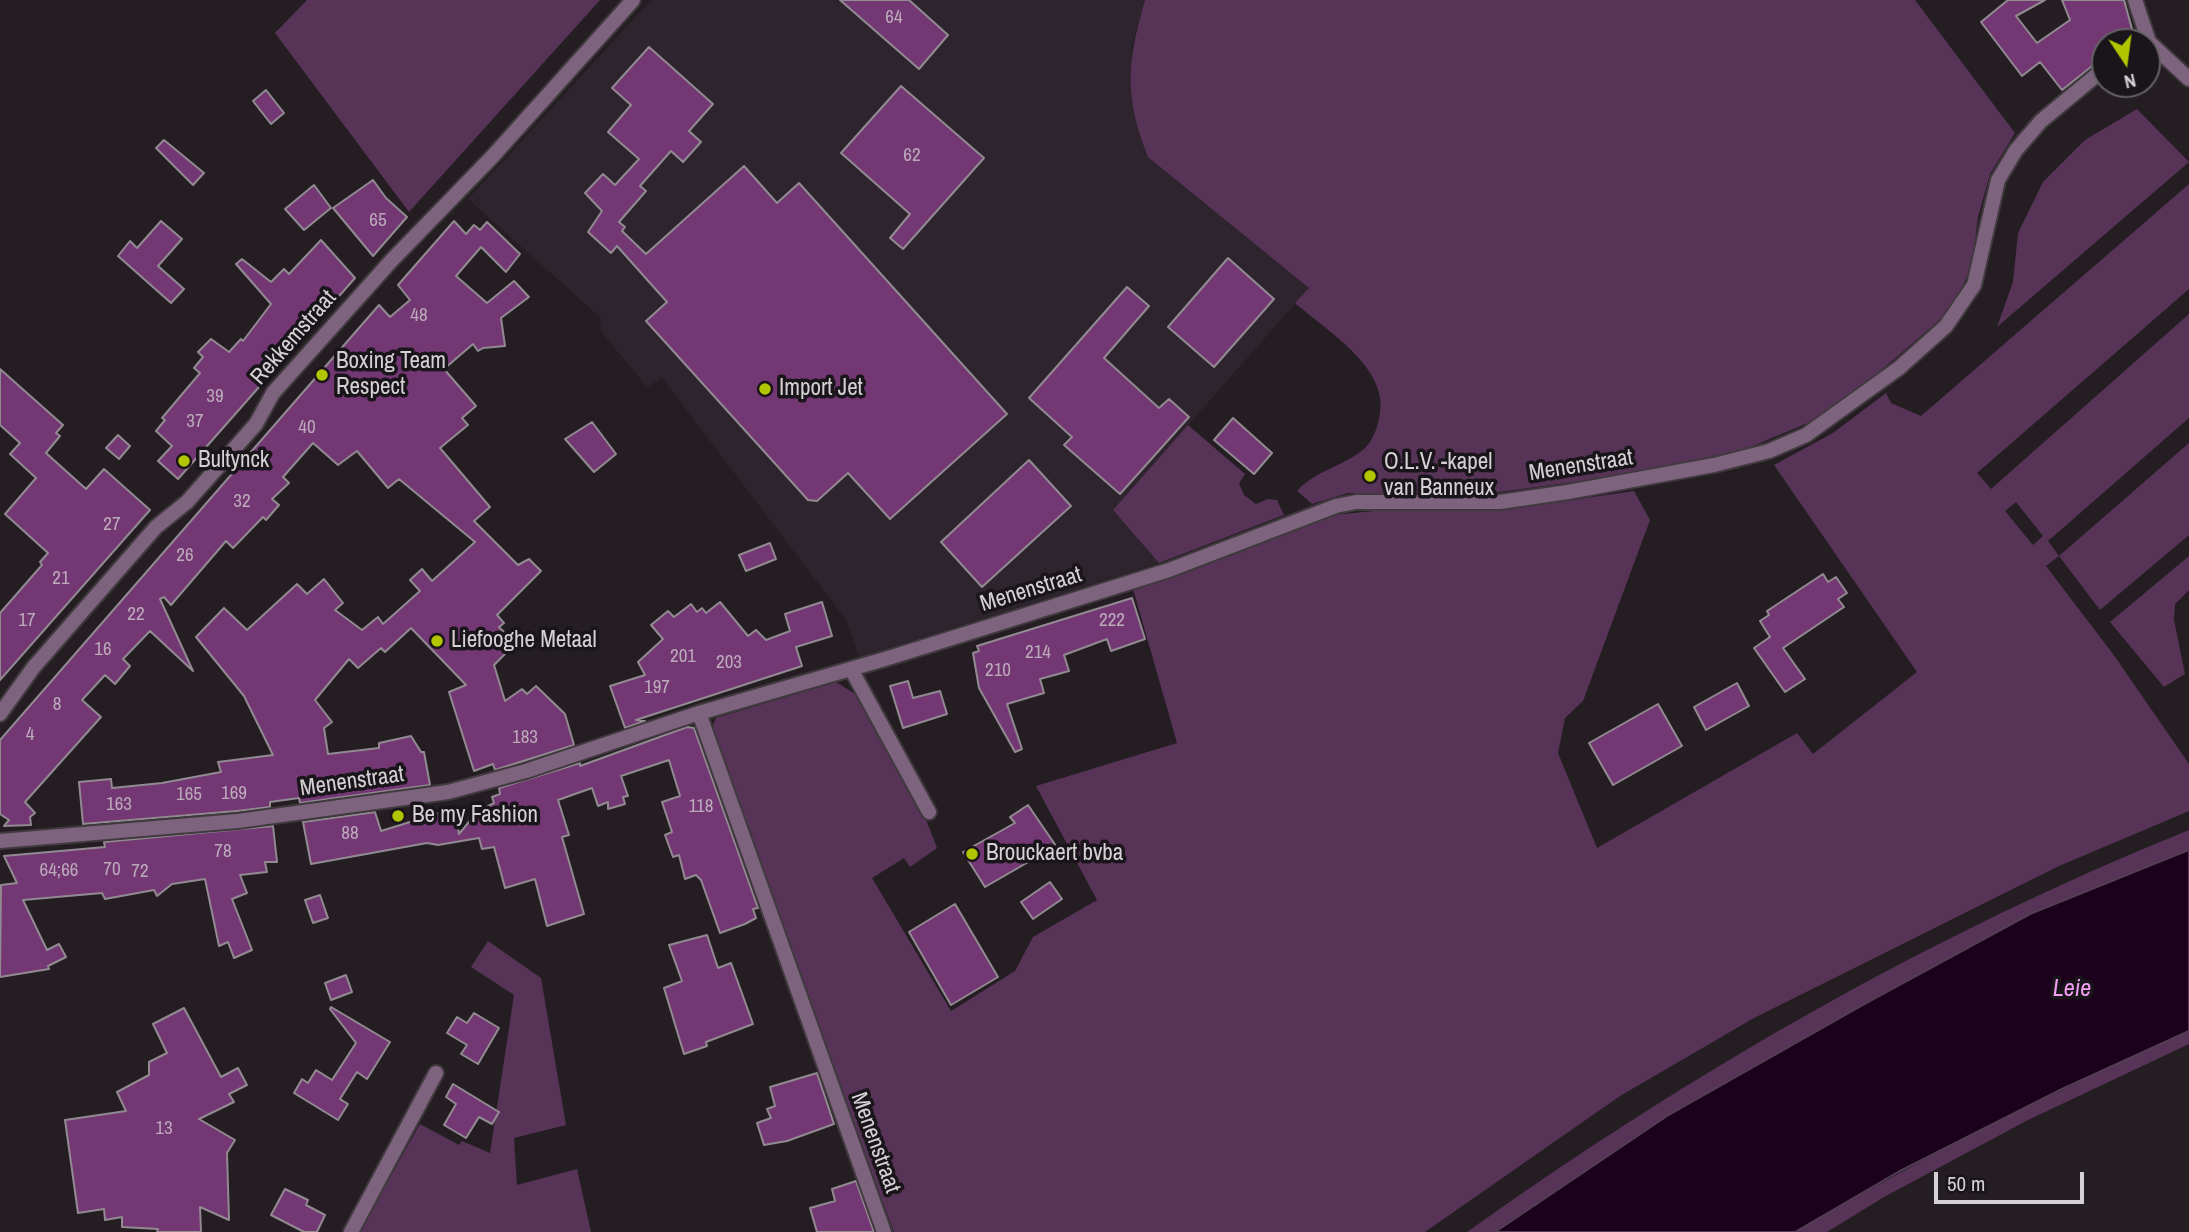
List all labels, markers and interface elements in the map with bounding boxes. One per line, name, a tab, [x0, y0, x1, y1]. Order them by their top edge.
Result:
house number: 64	[885, 7, 903, 29]
north arrow	[2091, 28, 2161, 98]
text: N	[2122, 68, 2139, 95]
house number: 62	[903, 145, 921, 167]
house number: 65	[369, 210, 387, 232]
street label: Rekkemstraat	[245, 285, 343, 391]
house number: 48	[410, 305, 428, 327]
place label: Boxing Team Respect	[336, 348, 446, 402]
marker: Boxing Team Respect	[314, 367, 330, 383]
place label: Import Jet	[779, 375, 863, 403]
marker: Import Jet	[757, 381, 773, 397]
house number: 39	[206, 386, 224, 408]
house number: 37	[186, 411, 204, 433]
house number: 40	[298, 417, 316, 439]
street label: Menenstraat	[1527, 444, 1635, 488]
place label: Bultynck	[198, 447, 269, 475]
place label: O.L.V. -kapel van Banneux	[1384, 449, 1494, 503]
marker: Bultynck	[176, 453, 192, 469]
marker: O.L.V. -kapel van Banneux	[1362, 468, 1378, 484]
house number: 32	[233, 491, 251, 513]
house number: 27	[103, 514, 121, 536]
house number: 26	[176, 545, 194, 567]
street label: Menenstraat	[977, 561, 1085, 619]
house number: 21	[52, 568, 70, 590]
house number: 22	[127, 604, 145, 626]
house number: 17	[18, 610, 36, 632]
house number: 222	[1099, 610, 1125, 632]
place label: Liefooghe Metaal	[451, 627, 597, 655]
marker: Liefooghe Metaal	[429, 633, 445, 649]
house number: 16	[94, 639, 112, 661]
house number: 214	[1025, 642, 1051, 664]
house number: 201	[670, 646, 696, 668]
house number: 203	[716, 652, 742, 674]
house number: 210	[985, 660, 1011, 682]
house number: 197	[644, 677, 670, 699]
house number: 8	[53, 694, 61, 716]
house number: 4	[26, 724, 34, 746]
house number: 183	[512, 727, 538, 749]
street label: Menenstraat	[298, 761, 406, 803]
house number: 169	[221, 783, 247, 805]
house number: 165	[176, 784, 202, 806]
house number: 163	[106, 794, 132, 816]
house number: 118	[689, 796, 713, 818]
place label: Be my Fashion	[412, 802, 538, 830]
marker: Be my Fashion	[390, 808, 406, 824]
house number: 88	[341, 823, 359, 845]
place label: Brouckaert bvba	[986, 840, 1123, 868]
house number: 78	[214, 841, 232, 863]
marker: Brouckaert bvba	[964, 846, 980, 862]
house number: 70	[103, 859, 121, 881]
house number: 64;66	[40, 860, 78, 882]
house number: 72	[131, 861, 149, 883]
water label: Leie	[2053, 976, 2091, 1004]
street label: Menenstraat	[844, 1089, 906, 1197]
house number: 13	[155, 1118, 173, 1140]
scale bar	[1937, 1158, 2088, 1202]
text: 50 m	[1947, 1169, 1985, 1198]

